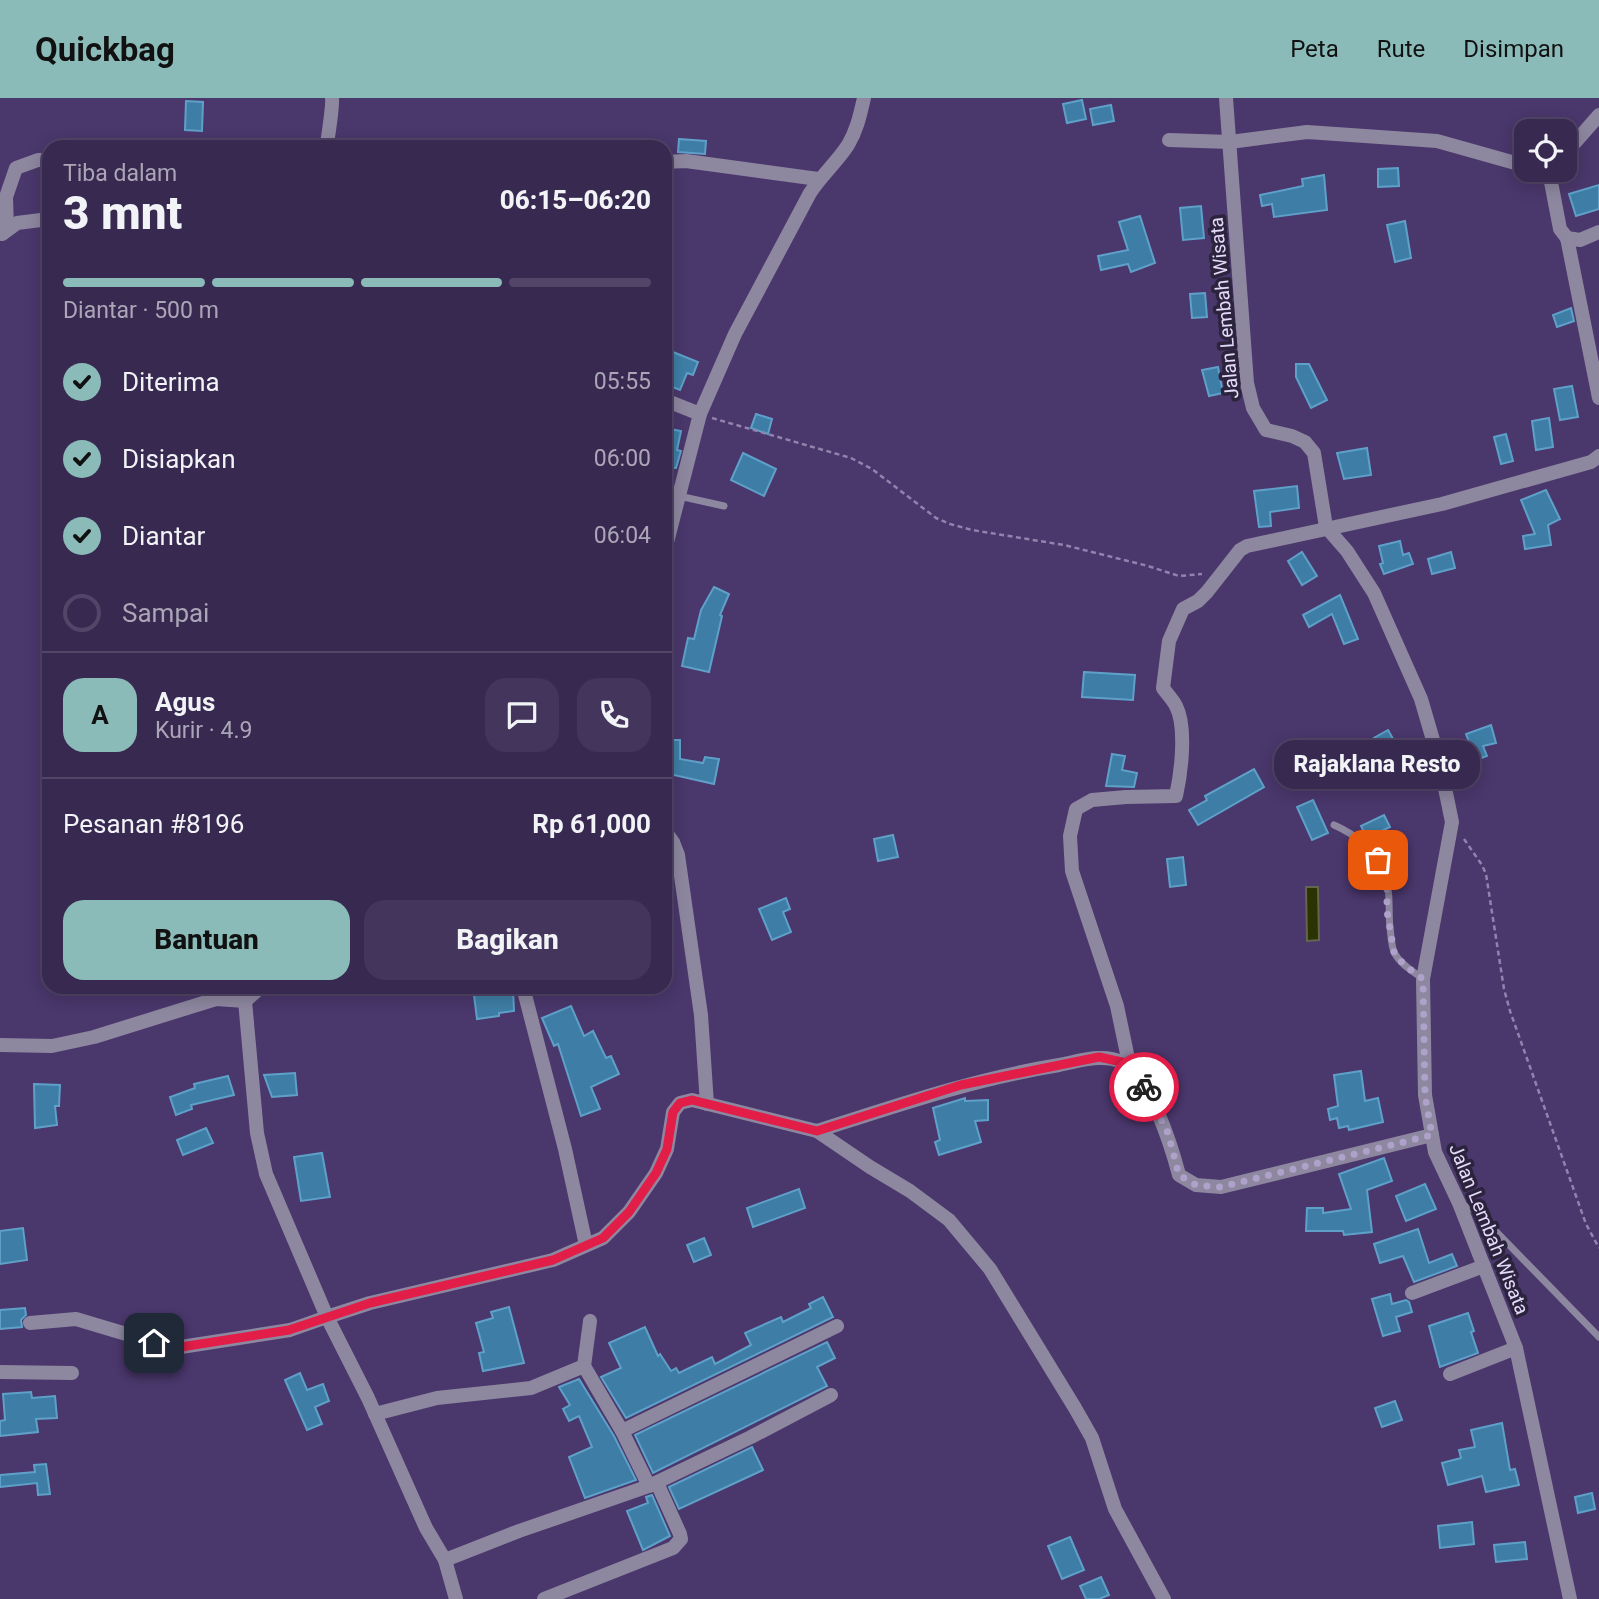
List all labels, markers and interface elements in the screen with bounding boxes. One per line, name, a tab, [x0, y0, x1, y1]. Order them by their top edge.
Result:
text: Quickbag	[35, 30, 175, 69]
text: Peta	[1290, 35, 1339, 63]
text: Rute	[1377, 35, 1425, 63]
text: Disimpan	[1463, 35, 1564, 63]
map controls	[1514, 119, 1577, 182]
button: locate	[1514, 119, 1577, 182]
text: Tiba dalam	[63, 160, 177, 187]
text: 06:15–06:20	[500, 185, 651, 215]
text: 3 mnt	[63, 186, 182, 240]
street label: Jalan Lembah Wisata	[1205, 216, 1243, 400]
text: Diantar · 500 m	[63, 297, 219, 324]
icon: check	[63, 363, 101, 401]
text: Diterima	[122, 367, 220, 397]
text: 05:55	[594, 368, 651, 395]
icon: check	[63, 440, 101, 478]
text: Disiapkan	[122, 444, 236, 474]
text: 06:00	[594, 445, 651, 472]
icon: check	[63, 517, 101, 555]
text: Diantar	[122, 521, 205, 551]
text: 06:04	[594, 522, 651, 549]
text: Sampai	[122, 598, 209, 628]
button: chat	[485, 678, 559, 752]
button: phone	[577, 678, 651, 752]
text: Agus	[155, 687, 215, 717]
text: A	[91, 700, 109, 730]
text: Kurir · 4.9	[155, 717, 252, 744]
callout: Rajaklana Resto	[1275, 741, 1481, 790]
text: Rajaklana Resto	[1294, 751, 1460, 778]
text: Pesanan #8196	[63, 809, 244, 839]
text: Rp 61,000	[532, 809, 651, 839]
pin	[1348, 830, 1408, 890]
icon: bag	[1359, 841, 1397, 879]
button: Bantuan	[63, 900, 350, 980]
button: Bagikan	[364, 900, 651, 980]
courier	[1109, 1052, 1179, 1122]
icon: bike	[1125, 1068, 1163, 1106]
street label: Jalan Lembah Wisata	[1444, 1140, 1534, 1318]
pin	[124, 1313, 184, 1373]
icon: home	[135, 1324, 173, 1362]

